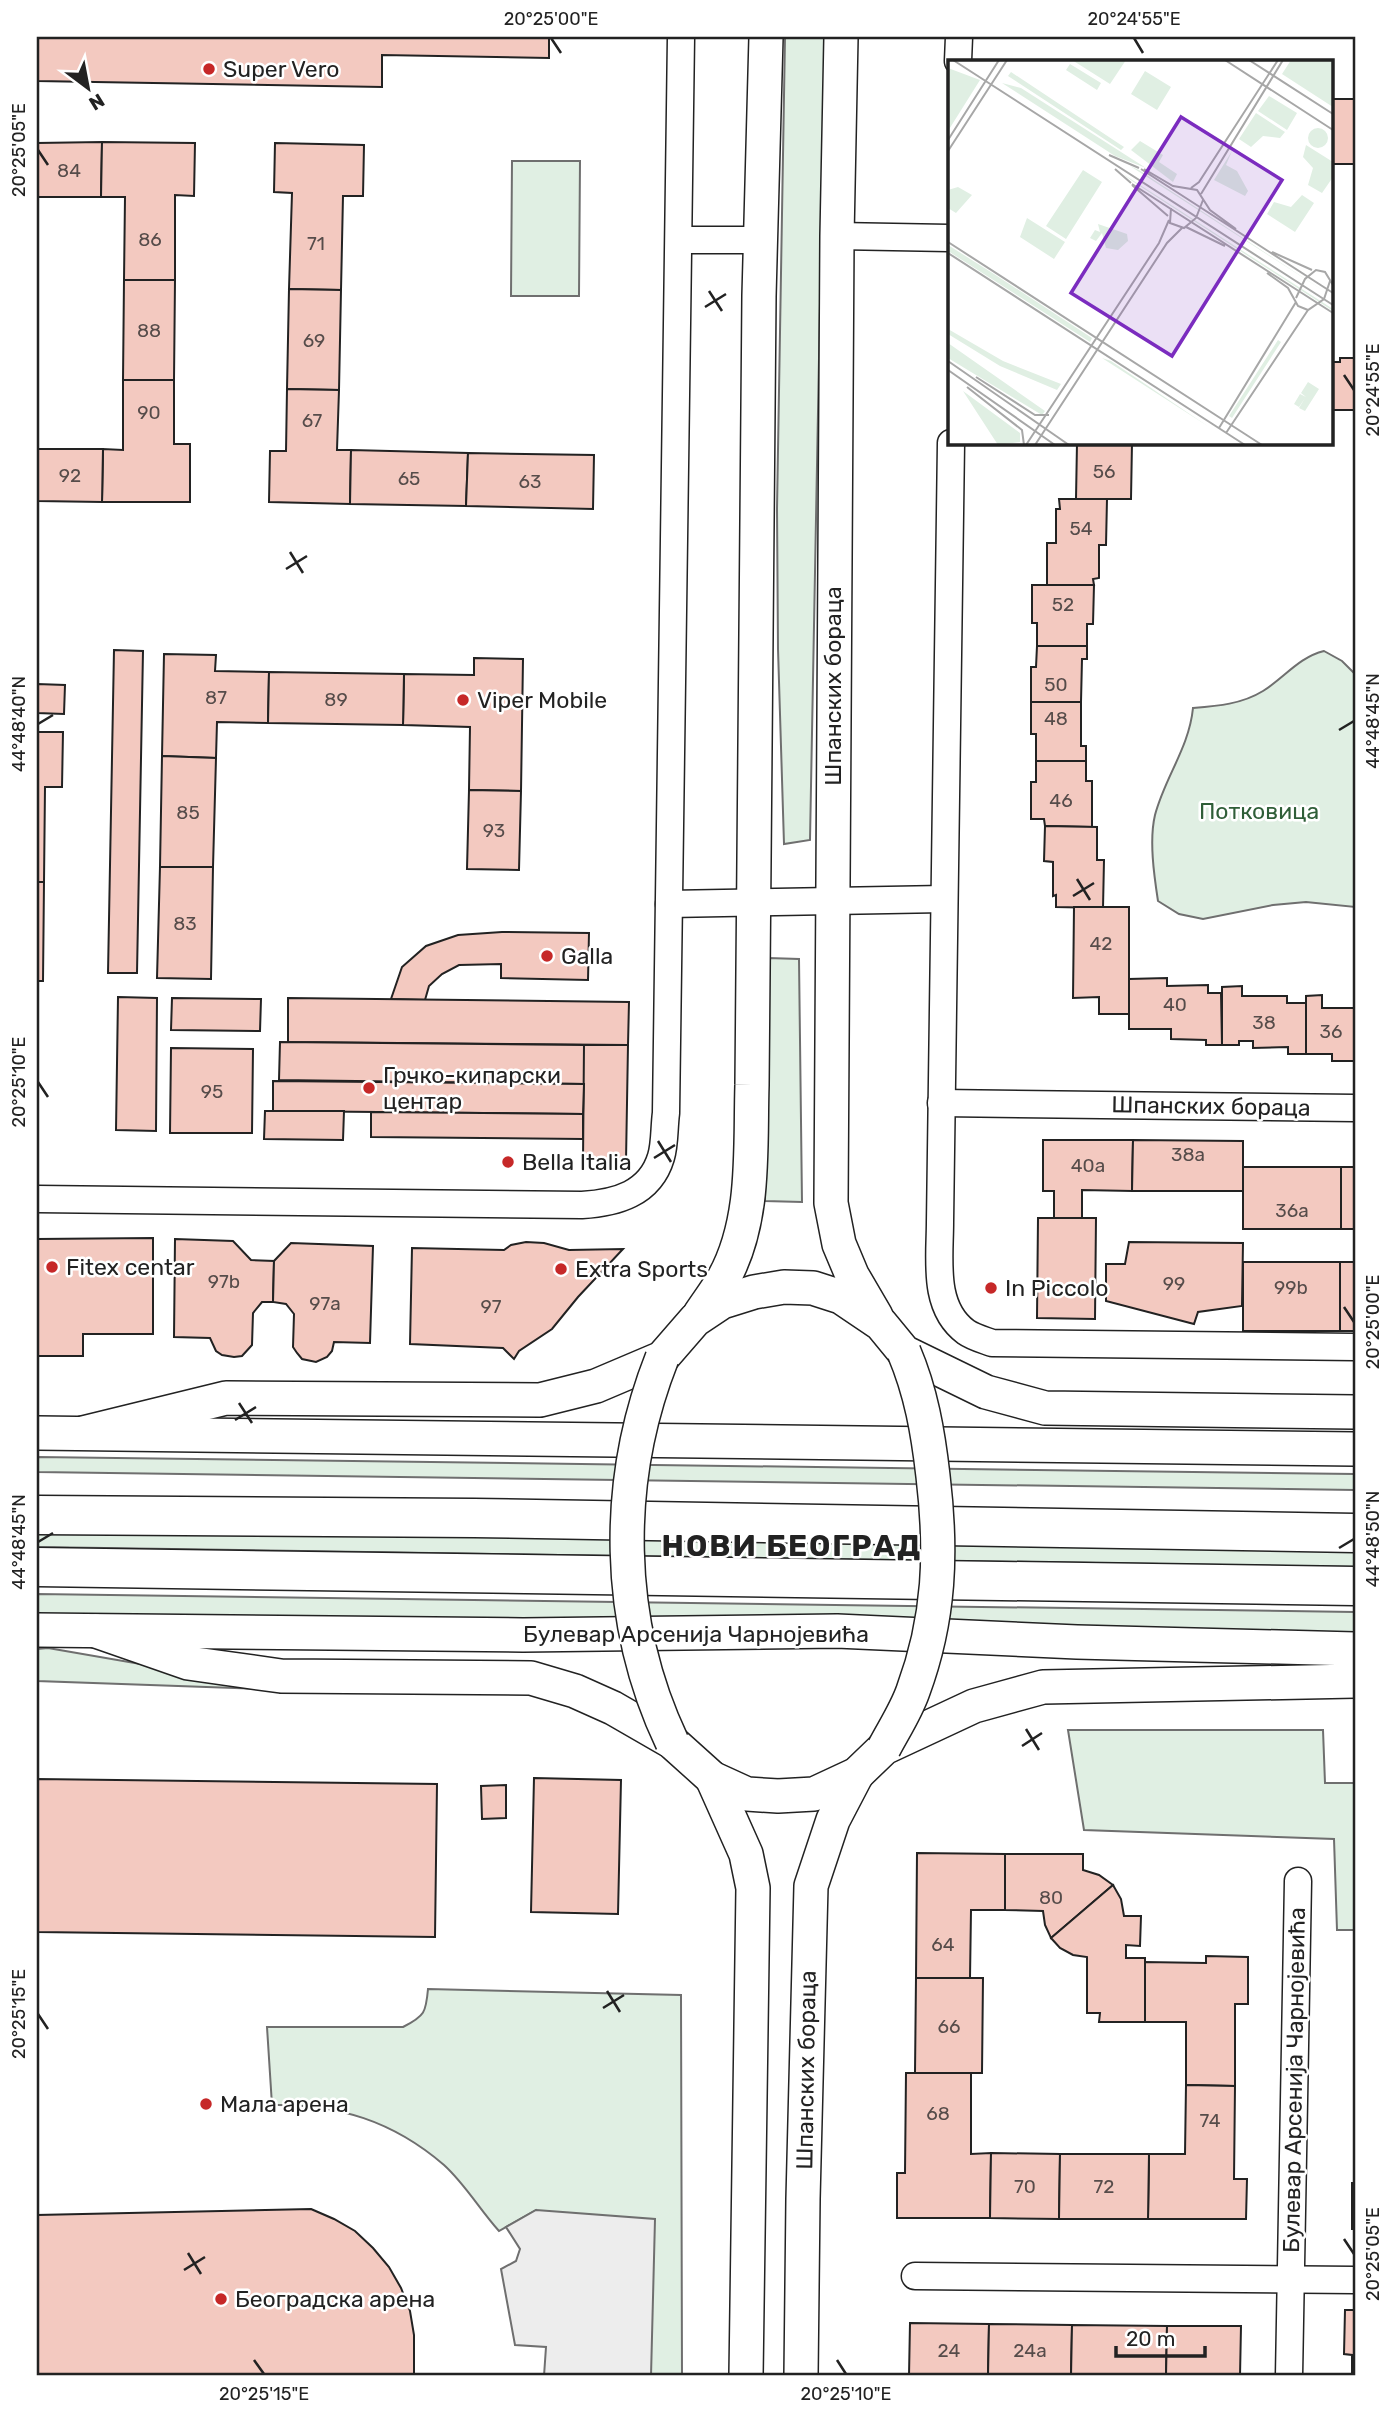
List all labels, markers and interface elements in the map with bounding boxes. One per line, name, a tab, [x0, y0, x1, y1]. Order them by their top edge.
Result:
text: 20°25'00"E	[504, 8, 598, 30]
text: 20°24'55"E	[1087, 8, 1181, 30]
north arrow	[52, 52, 122, 122]
place label: Super Vero	[223, 55, 339, 83]
inset map	[948, 60, 1332, 444]
marker: Super Vero	[201, 61, 217, 77]
text: N	[85, 89, 109, 115]
text: 20°25'05"E	[8, 103, 30, 197]
house number: 84	[57, 159, 81, 182]
house number: 86	[138, 228, 162, 251]
house number: 71	[307, 232, 325, 255]
house number: 88	[137, 319, 161, 342]
house number: 69	[303, 329, 325, 352]
text: 20°24'55"E	[1362, 343, 1384, 437]
house number: 90	[137, 401, 161, 424]
house number: 67	[302, 409, 323, 432]
house number: 56	[1093, 460, 1115, 483]
house number: 92	[59, 464, 81, 487]
house number: 65	[398, 467, 420, 490]
house number: 63	[519, 470, 541, 493]
house number: 54	[1069, 517, 1093, 540]
street label: Шпанских бораца	[819, 586, 847, 786]
house number: 52	[1052, 593, 1074, 616]
house number: 50	[1044, 673, 1068, 696]
text: 44°48'45"N	[1362, 673, 1384, 769]
text: 44°48'40"N	[8, 676, 30, 772]
house number: 87	[205, 686, 227, 709]
place label: Viper Mobile	[477, 686, 607, 714]
house number: 89	[324, 688, 348, 711]
marker: Viper Mobile	[455, 692, 471, 708]
house number: 48	[1044, 707, 1068, 730]
house number: 46	[1049, 789, 1073, 812]
park label: Потковица	[1199, 797, 1319, 825]
house number: 85	[176, 801, 200, 824]
house number: 93	[483, 819, 505, 842]
house number: 83	[173, 912, 197, 935]
house number: 42	[1090, 932, 1112, 955]
place label: Galla	[561, 942, 613, 970]
marker: Galla	[539, 948, 555, 964]
house number: 40	[1163, 993, 1187, 1016]
house number: 38	[1252, 1011, 1276, 1034]
house number: 36	[1320, 1020, 1342, 1043]
text: 20°25'10"E	[8, 1037, 30, 1127]
place label: Грчко-кипарски центар	[383, 1061, 561, 1115]
house number: 95	[201, 1080, 223, 1103]
marker: Грчко-кипарски центар	[361, 1080, 377, 1096]
street label: Шпанских бораца	[1111, 1090, 1311, 1122]
house number: 38a	[1171, 1143, 1205, 1166]
place label: Bella Italia	[522, 1148, 632, 1176]
marker: Bella Italia	[500, 1154, 516, 1170]
house number: 40a	[1071, 1154, 1105, 1177]
house number: 36a	[1275, 1199, 1309, 1222]
place label: Fitex centar	[66, 1253, 195, 1281]
place label: Extra Sports	[575, 1255, 708, 1283]
marker: Fitex centar	[44, 1259, 60, 1275]
marker: Extra Sports	[553, 1261, 569, 1277]
house number: 97b	[208, 1270, 240, 1293]
house number: 99	[1163, 1272, 1185, 1295]
place label: In Piccolo	[1005, 1274, 1109, 1302]
text: 20°25'00"E	[1362, 1275, 1384, 1369]
house number: 99b	[1274, 1276, 1308, 1299]
marker: In Piccolo	[983, 1280, 999, 1296]
house number: 97a	[309, 1292, 341, 1315]
house number: 97	[480, 1295, 502, 1318]
text: 44°48'50"N	[1362, 1491, 1384, 1587]
text: 44°48'45"N	[8, 1494, 30, 1590]
district label: НОВИ БЕОГРАД	[662, 1528, 922, 1564]
street label: Булевар Арсенија Чарнојевића	[523, 1620, 869, 1648]
house number: 80	[1039, 1886, 1063, 1909]
street label: Булевар Арсенија Чарнојевића	[1277, 1907, 1311, 2253]
house number: 64	[931, 1933, 955, 1956]
text: 20°25'15"E	[8, 1969, 30, 2059]
street label: Шпанских бораца	[790, 1970, 822, 2170]
house number: 66	[938, 2015, 960, 2038]
place label: Мала арена	[220, 2090, 349, 2118]
marker: Мала арена	[198, 2096, 214, 2112]
house number: 68	[926, 2102, 950, 2125]
house number: 74	[1200, 2109, 1221, 2132]
house number: 70	[1014, 2175, 1036, 2198]
house number: 72	[1094, 2175, 1114, 2198]
text: 20°25'05"E	[1362, 2207, 1384, 2301]
place label: Београдска арена	[235, 2285, 435, 2313]
marker: Београдска арена	[213, 2291, 229, 2307]
scale bar	[1116, 2315, 1205, 2359]
text: 20 m	[1126, 2326, 1175, 2351]
house number: 24	[938, 2339, 961, 2362]
house number: 24a	[1013, 2339, 1047, 2362]
text: 20°25'15"E	[219, 2383, 309, 2405]
text: 20°25'10"E	[801, 2383, 891, 2405]

